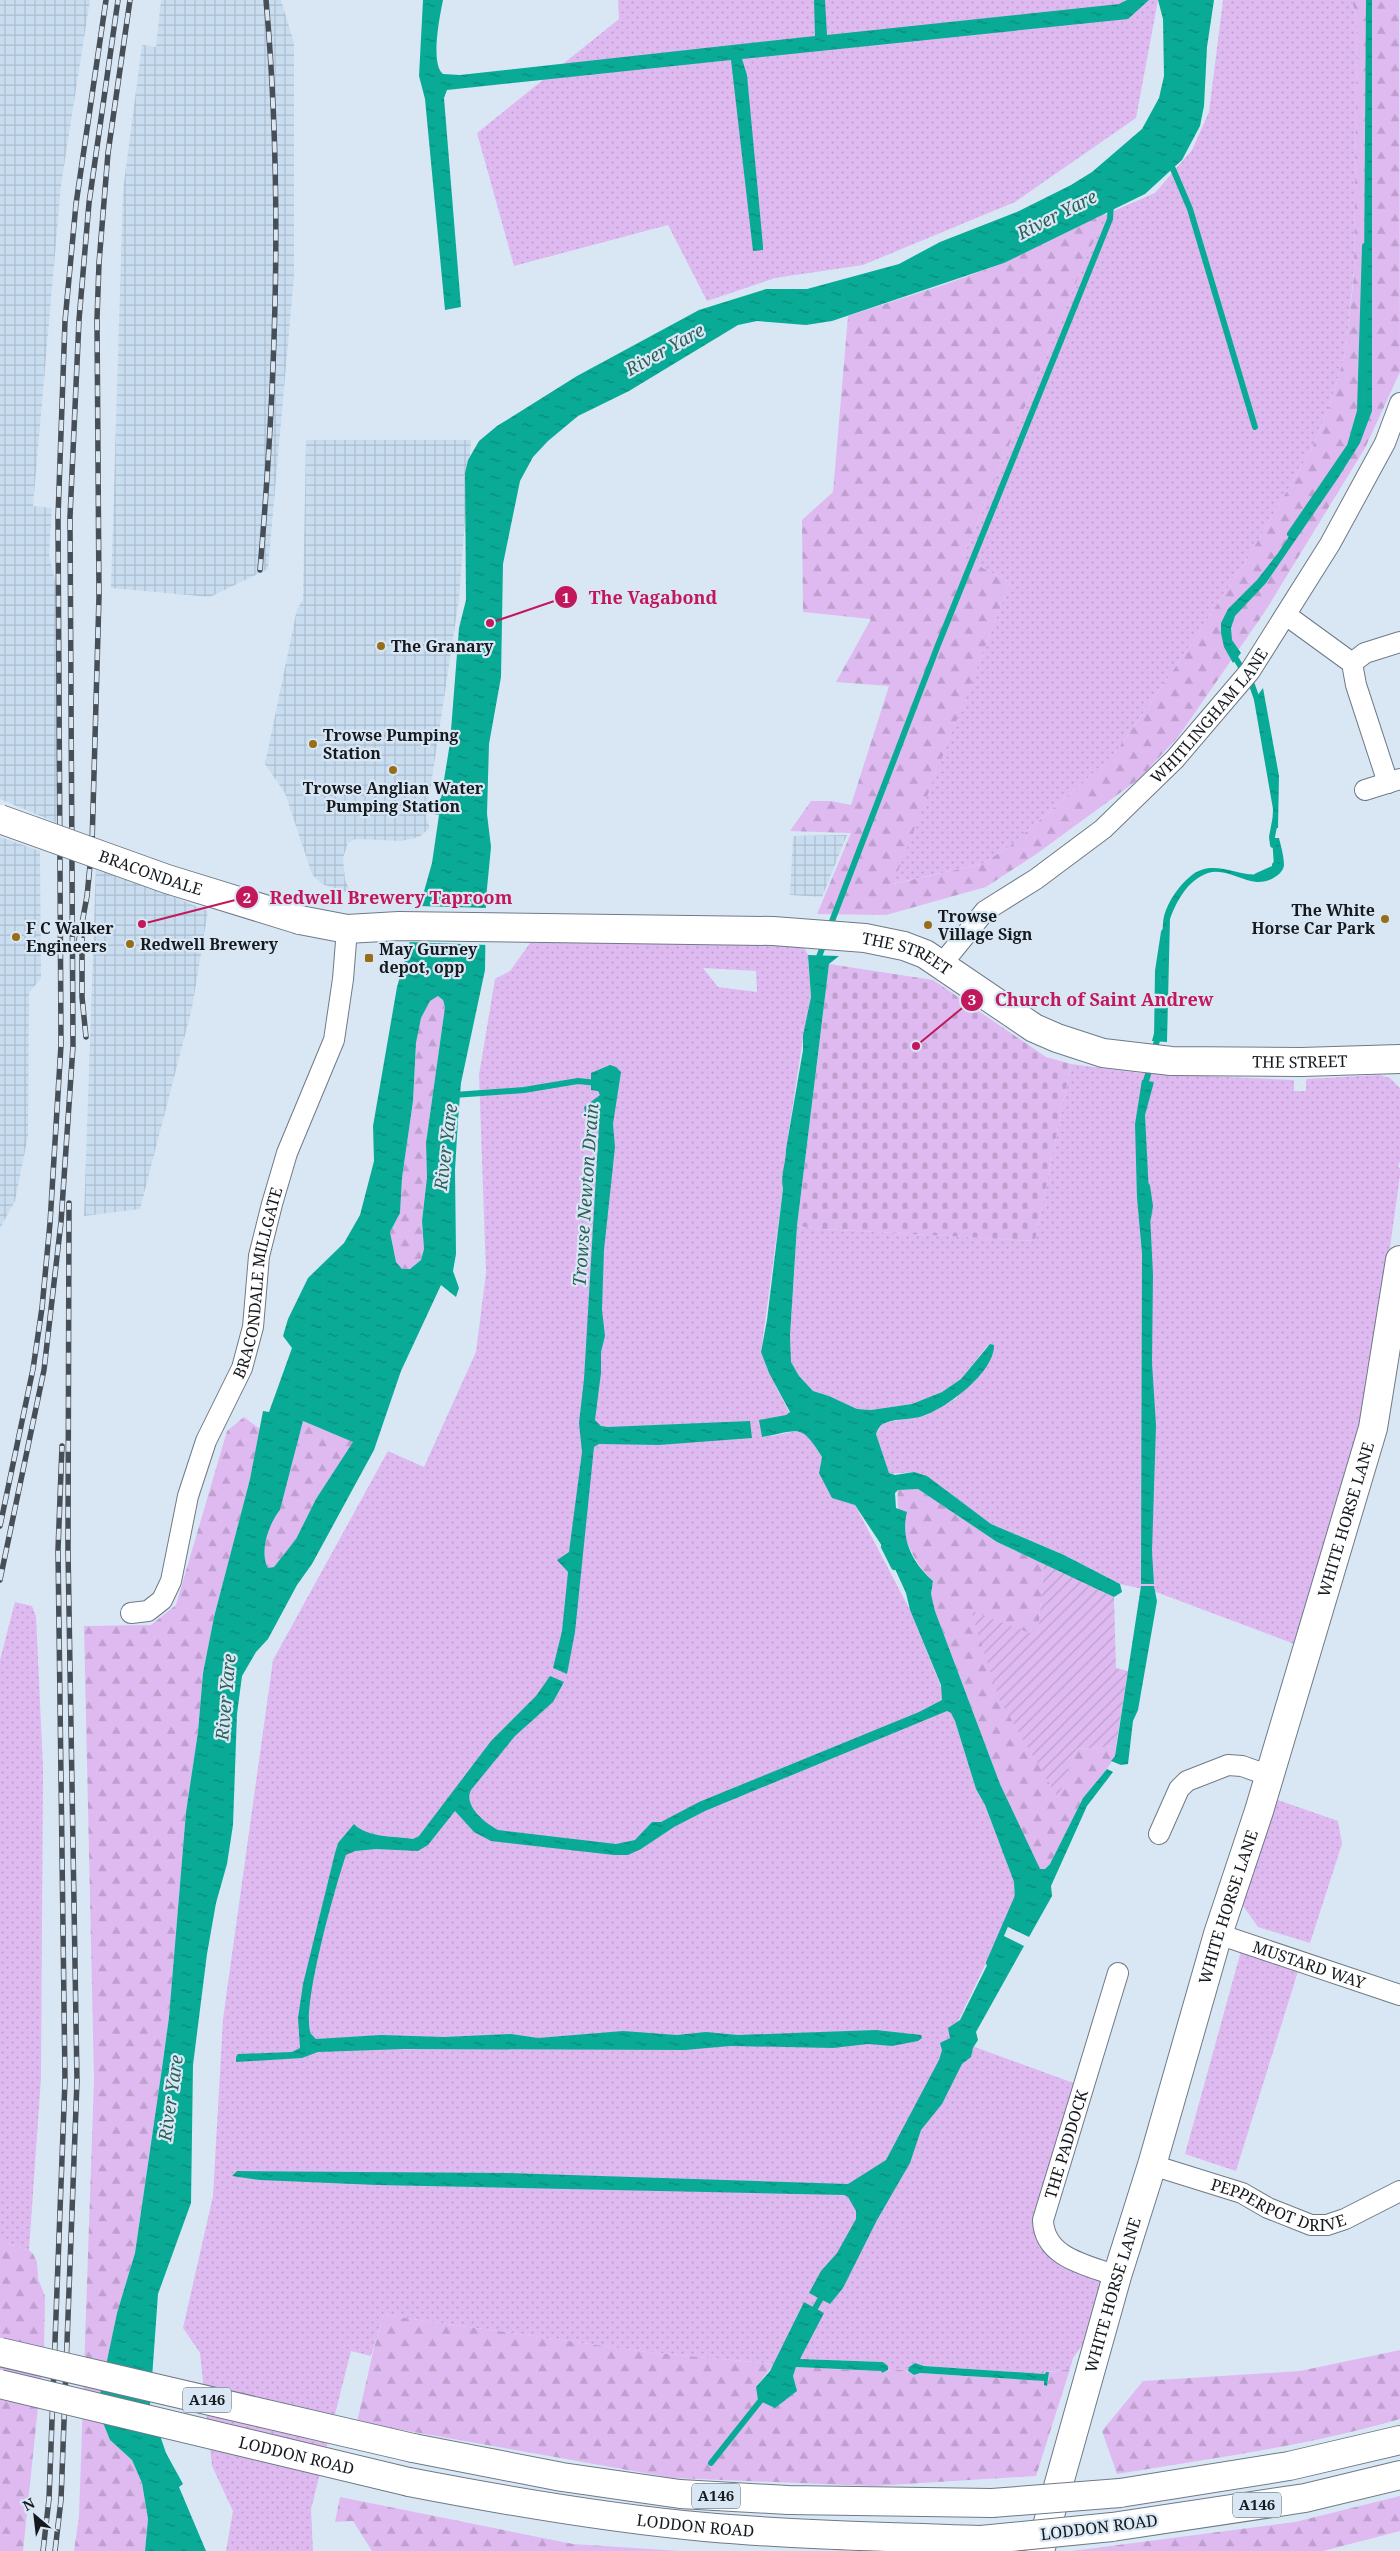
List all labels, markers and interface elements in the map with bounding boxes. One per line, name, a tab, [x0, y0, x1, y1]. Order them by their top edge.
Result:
water label: River Yare	[1012, 184, 1101, 245]
water label: River Yare	[620, 318, 708, 381]
callout: The Vagabond	[553, 581, 727, 614]
text: The Vagabond	[589, 585, 717, 609]
text: 1	[562, 587, 570, 607]
place label: The Granary	[391, 635, 494, 657]
marker: The Granary	[375, 640, 387, 652]
street label: WHITLINGHAM LANE	[1145, 644, 1273, 788]
place label: Trowse Pumping Station	[323, 724, 459, 764]
marker: Trowse Pumping Station	[307, 738, 319, 750]
marker: Trowse Anglian Water Pumping Station	[387, 764, 399, 776]
place label: Trowse Anglian Water Pumping Station	[303, 777, 484, 817]
street label: BRACONDALE	[96, 844, 205, 900]
callout: Redwell Brewery Taproom	[234, 881, 522, 914]
text: Redwell Brewery Taproom	[270, 885, 513, 909]
text: 2	[243, 887, 251, 907]
place label: The White Horse Car Park	[1251, 899, 1376, 939]
place label: Trowse Village Sign	[938, 905, 1033, 945]
marker: The White Horse Car Park	[1379, 913, 1391, 925]
place label: F C Walker Engineers	[26, 917, 114, 957]
marker: Trowse Village Sign	[922, 919, 934, 931]
street label: THE STREET	[860, 927, 956, 980]
marker: F C Walker Engineers	[10, 931, 22, 943]
place label: Redwell Brewery	[140, 933, 279, 955]
marker: Redwell Brewery	[124, 938, 136, 950]
place label: May Gurney depot, opp	[379, 938, 478, 978]
marker: May Gurney depot, opp	[363, 952, 375, 964]
callout: Church of Saint Andrew	[959, 984, 1223, 1017]
text: Church of Saint Andrew	[995, 987, 1214, 1011]
text: 3	[968, 989, 976, 1009]
street label: THE STREET	[1252, 1050, 1348, 1073]
water label: River Yare	[428, 1102, 462, 1192]
water label: Trowse Newton Drain	[567, 1102, 603, 1287]
street label: BRACONDALE MILLGATE	[228, 1184, 287, 1382]
street label: WHITE HORSE LANE	[1312, 1439, 1379, 1600]
water label: River Yare	[209, 1653, 241, 1742]
street label: WHITE HORSE LANE	[1193, 1827, 1263, 1987]
street label: MUSTARD WAY	[1250, 1935, 1369, 1994]
water label: River Yare	[152, 2053, 188, 2143]
street label: THE PADDOCK	[1039, 2086, 1093, 2201]
street label: PEPPERPOT DRIVE	[1208, 2173, 1349, 2236]
street label: WHITE HORSE LANE	[1079, 2215, 1146, 2375]
road number: A146	[183, 2388, 231, 2412]
street label: LODDON ROAD	[237, 2431, 357, 2480]
road number: A146	[692, 2484, 740, 2508]
north arrow	[10, 2491, 60, 2541]
road number: A146	[1233, 2492, 1281, 2518]
text: N	[19, 2493, 38, 2515]
street label: LODDON ROAD	[636, 2509, 755, 2542]
street label: LODDON ROAD	[1039, 2509, 1159, 2545]

